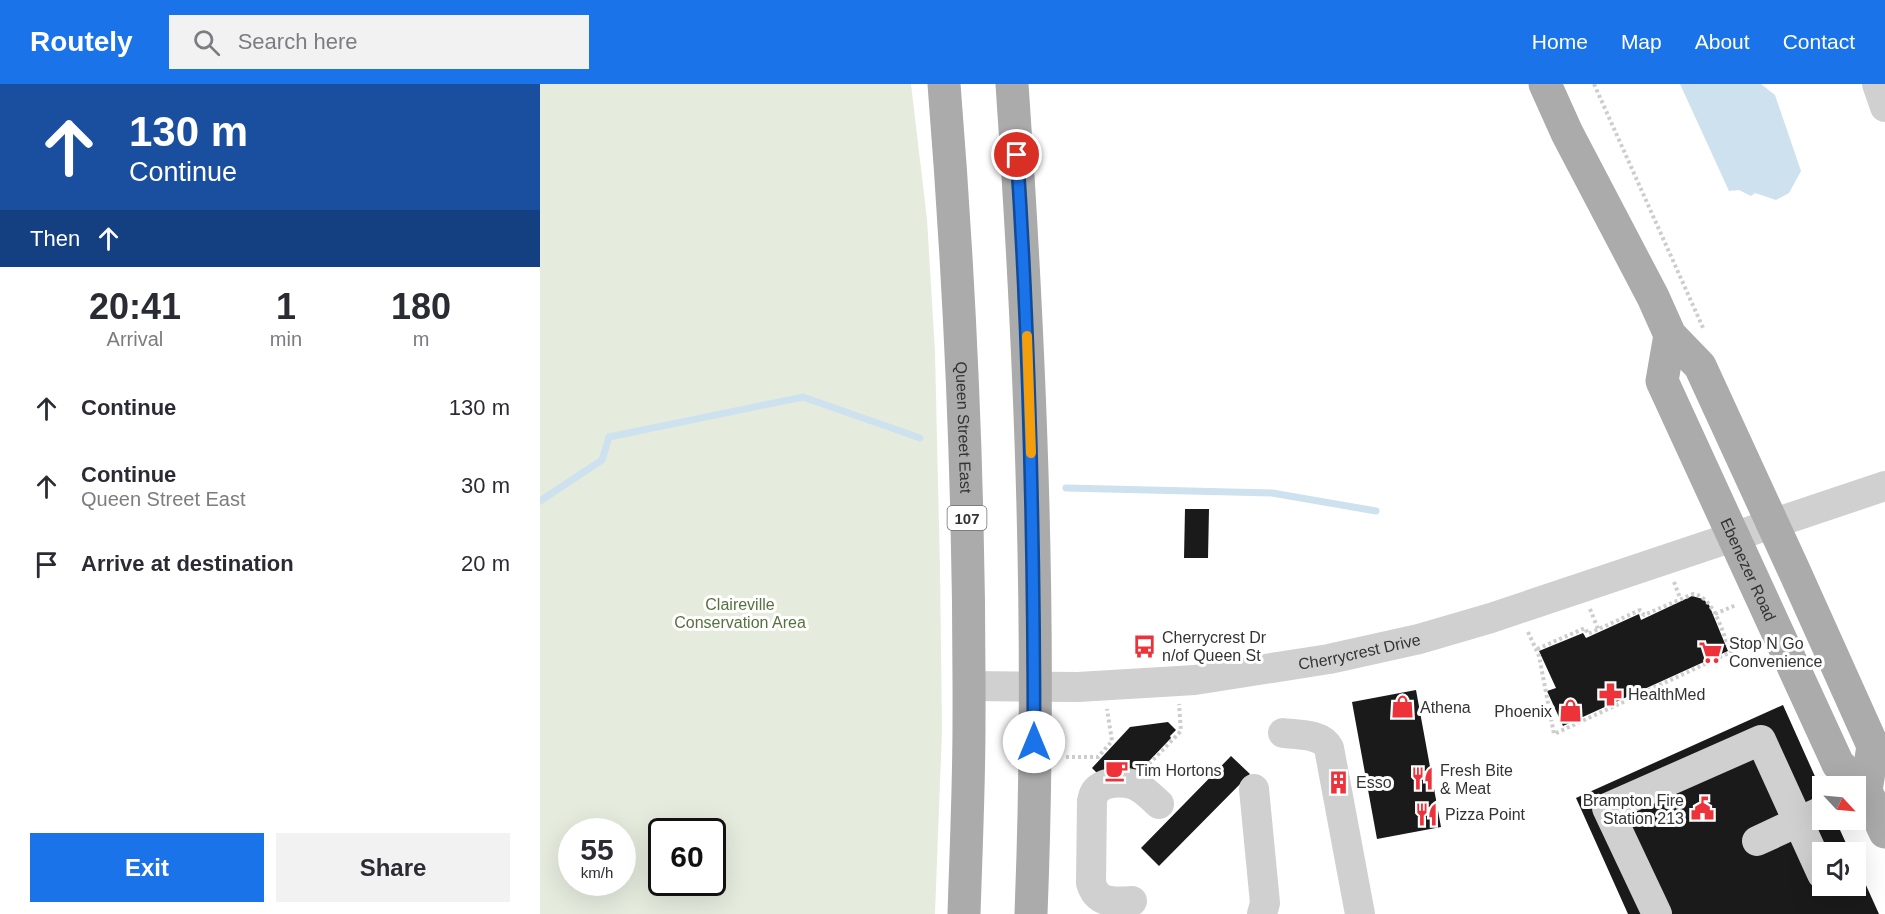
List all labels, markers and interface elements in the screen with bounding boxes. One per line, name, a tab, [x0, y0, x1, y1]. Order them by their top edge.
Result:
search box	[169, 15, 589, 69]
text: Routely	[30, 26, 133, 57]
icon: search	[190, 26, 223, 59]
text: Search here	[238, 29, 358, 54]
text: Home	[1532, 30, 1588, 53]
text: Map	[1621, 30, 1662, 53]
text: About	[1695, 30, 1750, 53]
text: Contact	[1783, 30, 1855, 53]
icon: ahead	[30, 108, 108, 186]
text: 130 m	[129, 108, 248, 155]
pin	[991, 129, 1042, 180]
icon: arrive	[1000, 138, 1033, 171]
text: Continue	[129, 157, 237, 187]
icon: ahead	[92, 222, 125, 255]
text: Then	[30, 226, 80, 251]
text: 20:41	[89, 286, 181, 327]
text: 1	[276, 286, 296, 327]
text: 180	[391, 286, 451, 327]
text: Arrival	[107, 328, 163, 350]
text: min	[270, 328, 302, 350]
text: m	[413, 328, 429, 350]
street label: Queen Street East	[953, 361, 975, 494]
icon: ahead	[30, 392, 63, 425]
text: Continue	[81, 395, 176, 420]
text: 130 m	[449, 395, 510, 420]
text: Continue	[81, 462, 176, 487]
icon: ahead	[30, 470, 63, 503]
text: 30 m	[461, 473, 510, 498]
text: Queen Street East	[81, 488, 246, 510]
road number: 107	[948, 506, 986, 530]
street label: Ebenezer Road	[1718, 515, 1780, 623]
icon: arrive	[30, 548, 63, 581]
text: Arrive at destination	[81, 551, 294, 576]
text: 20 m	[461, 551, 510, 576]
park label: Claireville Conservation Area	[674, 596, 806, 631]
place label: Cherrycrest Dr n/of Queen St	[1162, 629, 1267, 664]
street label: Cherrycrest Drive	[1297, 630, 1422, 672]
bus stop icon: Cherrycrest Dr n/of Queen St	[1131, 633, 1157, 659]
place label: Stop N Go Convenience	[1729, 635, 1823, 670]
supermarket icon: Stop N Go Convenience	[1698, 639, 1724, 665]
pharmacy icon: HealthMed	[1597, 681, 1623, 707]
place label: HealthMed	[1628, 686, 1705, 703]
shop icon: Athena	[1389, 694, 1415, 720]
shop icon: Phoenix	[1557, 698, 1583, 724]
place label: Athena	[1420, 699, 1471, 716]
place label: Phoenix	[1494, 703, 1552, 720]
position arrow	[1002, 710, 1066, 774]
cafe icon: Tim Hortons	[1104, 757, 1130, 783]
place label: Tim Hortons	[1135, 762, 1222, 779]
place label: Fresh Bite & Meat	[1440, 762, 1513, 797]
restaurant icon: Fresh Bite & Meat	[1409, 766, 1435, 792]
building icon: Esso	[1325, 769, 1351, 795]
place label: Esso	[1356, 774, 1392, 791]
north arrow	[1812, 776, 1866, 830]
map controls	[1812, 776, 1866, 896]
place label: Brampton Fire Station 213	[1583, 792, 1684, 827]
public building icon: Brampton Fire Station 213	[1689, 796, 1715, 822]
restaurant icon: Pizza Point	[1414, 801, 1440, 827]
place label: Pizza Point	[1445, 806, 1526, 823]
speed limit sign: 60	[648, 818, 726, 896]
button: Exit	[30, 833, 264, 902]
button: Share	[276, 833, 510, 902]
text: 55	[580, 833, 614, 866]
button: sound	[1812, 842, 1866, 896]
text: km/h	[581, 864, 613, 881]

